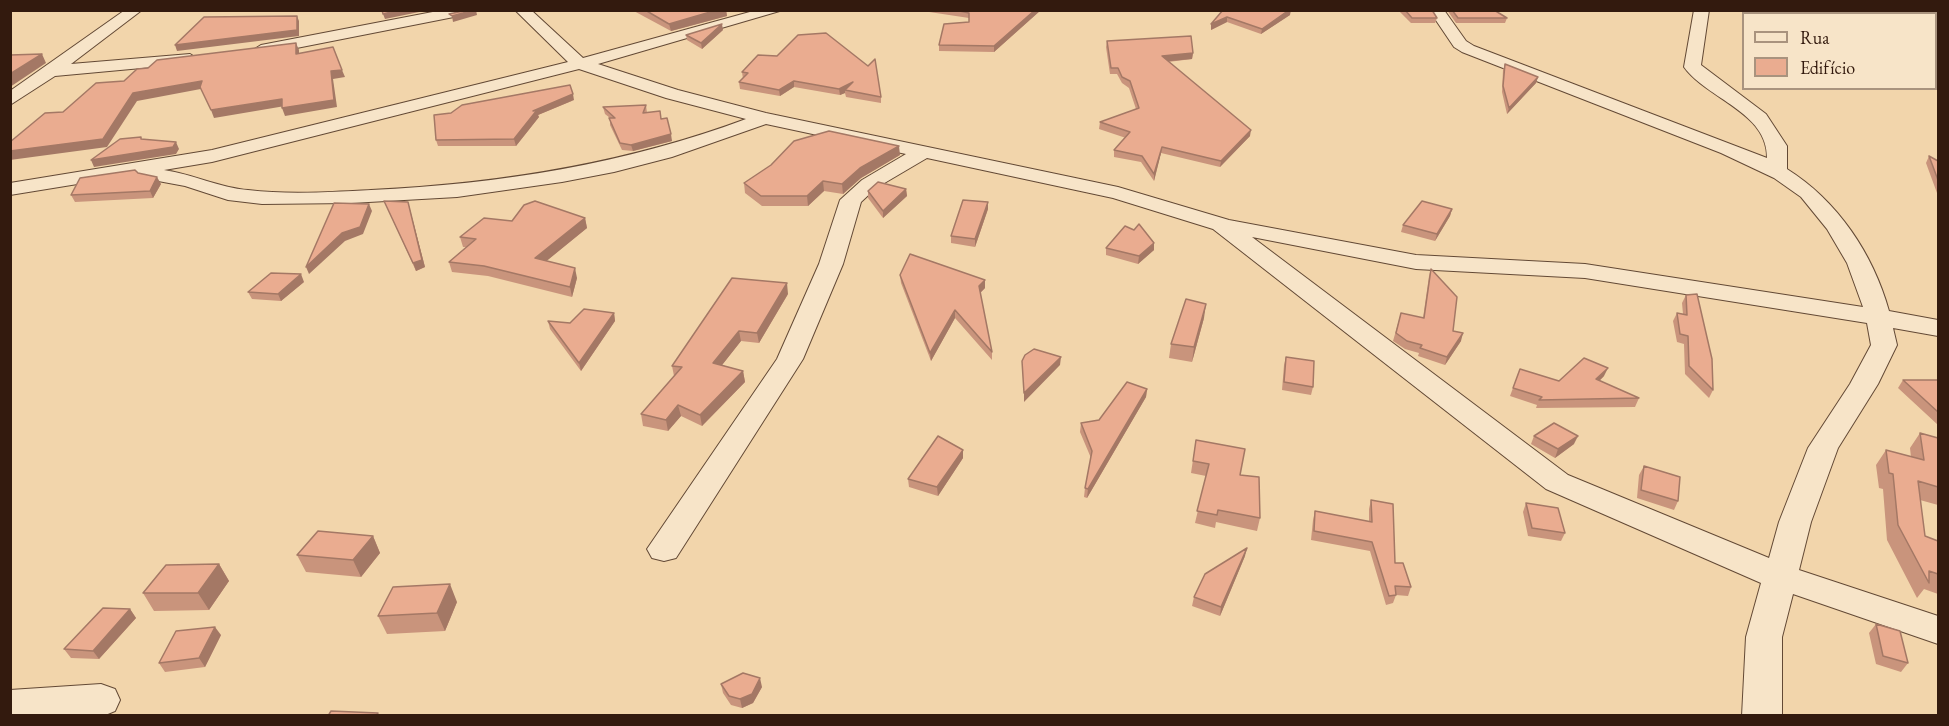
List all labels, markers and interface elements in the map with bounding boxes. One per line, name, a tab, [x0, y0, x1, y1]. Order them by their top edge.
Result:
legend	[1742, 12, 1937, 90]
text: Rua	[1800, 26, 1830, 49]
text: Edifício	[1800, 56, 1855, 79]

